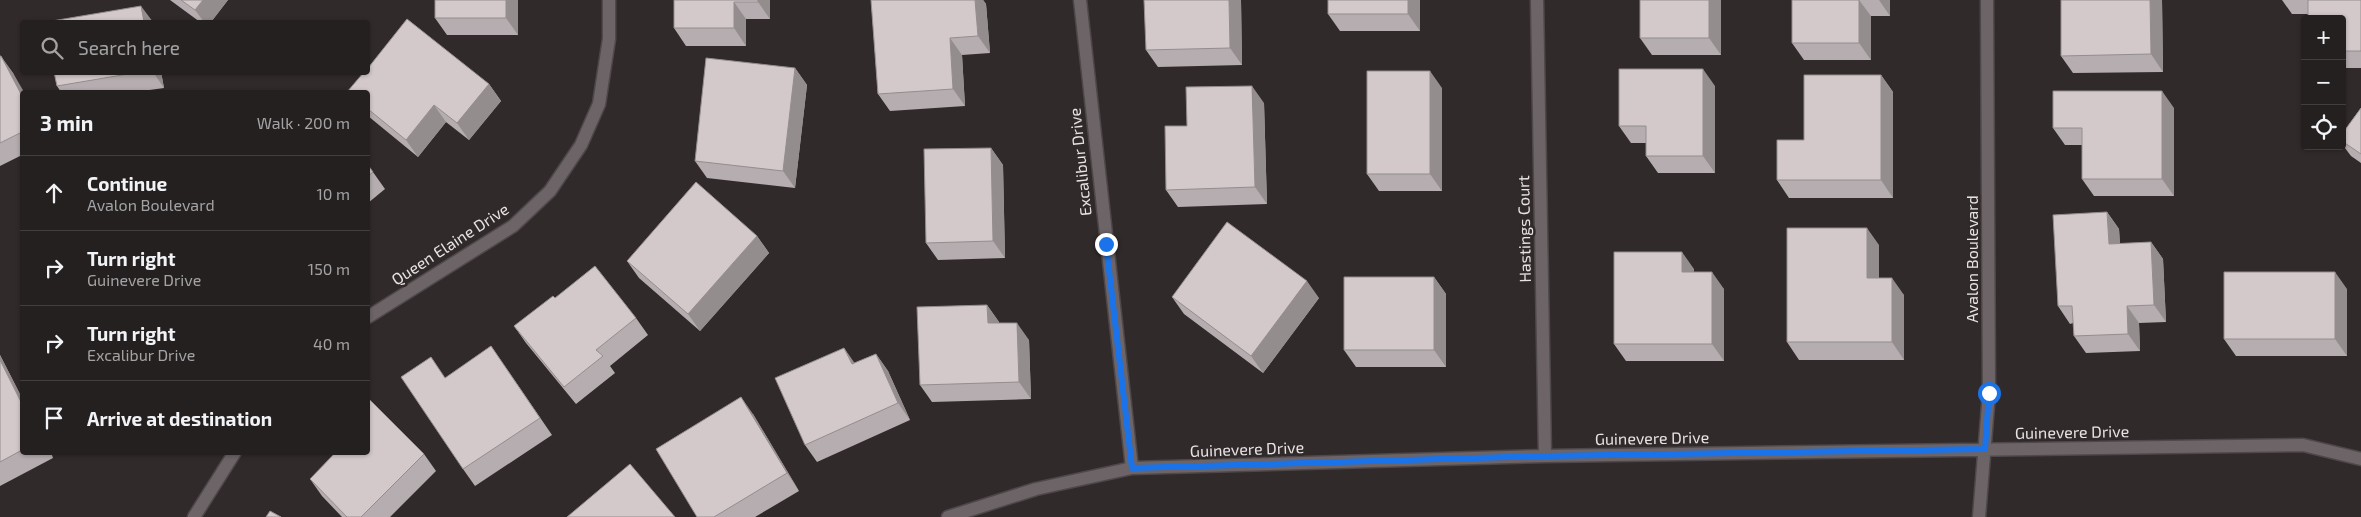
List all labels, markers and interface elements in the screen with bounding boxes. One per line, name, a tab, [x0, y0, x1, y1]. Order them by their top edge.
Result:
map controls	[2301, 15, 2346, 150]
button: +	[2301, 15, 2346, 60]
search box	[20, 20, 370, 75]
icon: search	[38, 34, 66, 62]
text: Search here	[78, 36, 180, 59]
button: −	[2301, 60, 2346, 105]
button: locate	[2301, 105, 2346, 150]
street label: Excalibur Drive	[1064, 107, 1095, 217]
text: 3 min	[40, 110, 93, 135]
text: Walk · 200 m	[257, 113, 350, 132]
text: Continue	[87, 172, 167, 195]
street label: Hastings Court	[1513, 175, 1534, 283]
icon: ahead	[40, 179, 68, 207]
text: 10 m	[316, 184, 350, 203]
text: Avalon Boulevard	[87, 195, 215, 214]
street label: Avalon Boulevard	[1962, 195, 1981, 323]
street label: Queen Elaine Drive	[388, 199, 512, 289]
route end	[1095, 233, 1118, 256]
text: Turn right	[87, 247, 175, 270]
icon: right	[40, 254, 68, 282]
text: 150 m	[308, 259, 350, 278]
text: Guinevere Drive	[87, 270, 201, 289]
text: Turn right	[87, 322, 175, 345]
icon: right	[40, 329, 68, 357]
text: 40 m	[313, 334, 350, 353]
text: Excalibur Drive	[87, 345, 195, 364]
route start	[1978, 382, 2001, 405]
icon: arrive	[40, 404, 68, 432]
text: Arrive at destination	[87, 407, 272, 430]
street label: Guinevere Drive	[2015, 421, 2129, 442]
street label: Guinevere Drive	[1595, 427, 1709, 448]
street label: Guinevere Drive	[1190, 437, 1304, 460]

